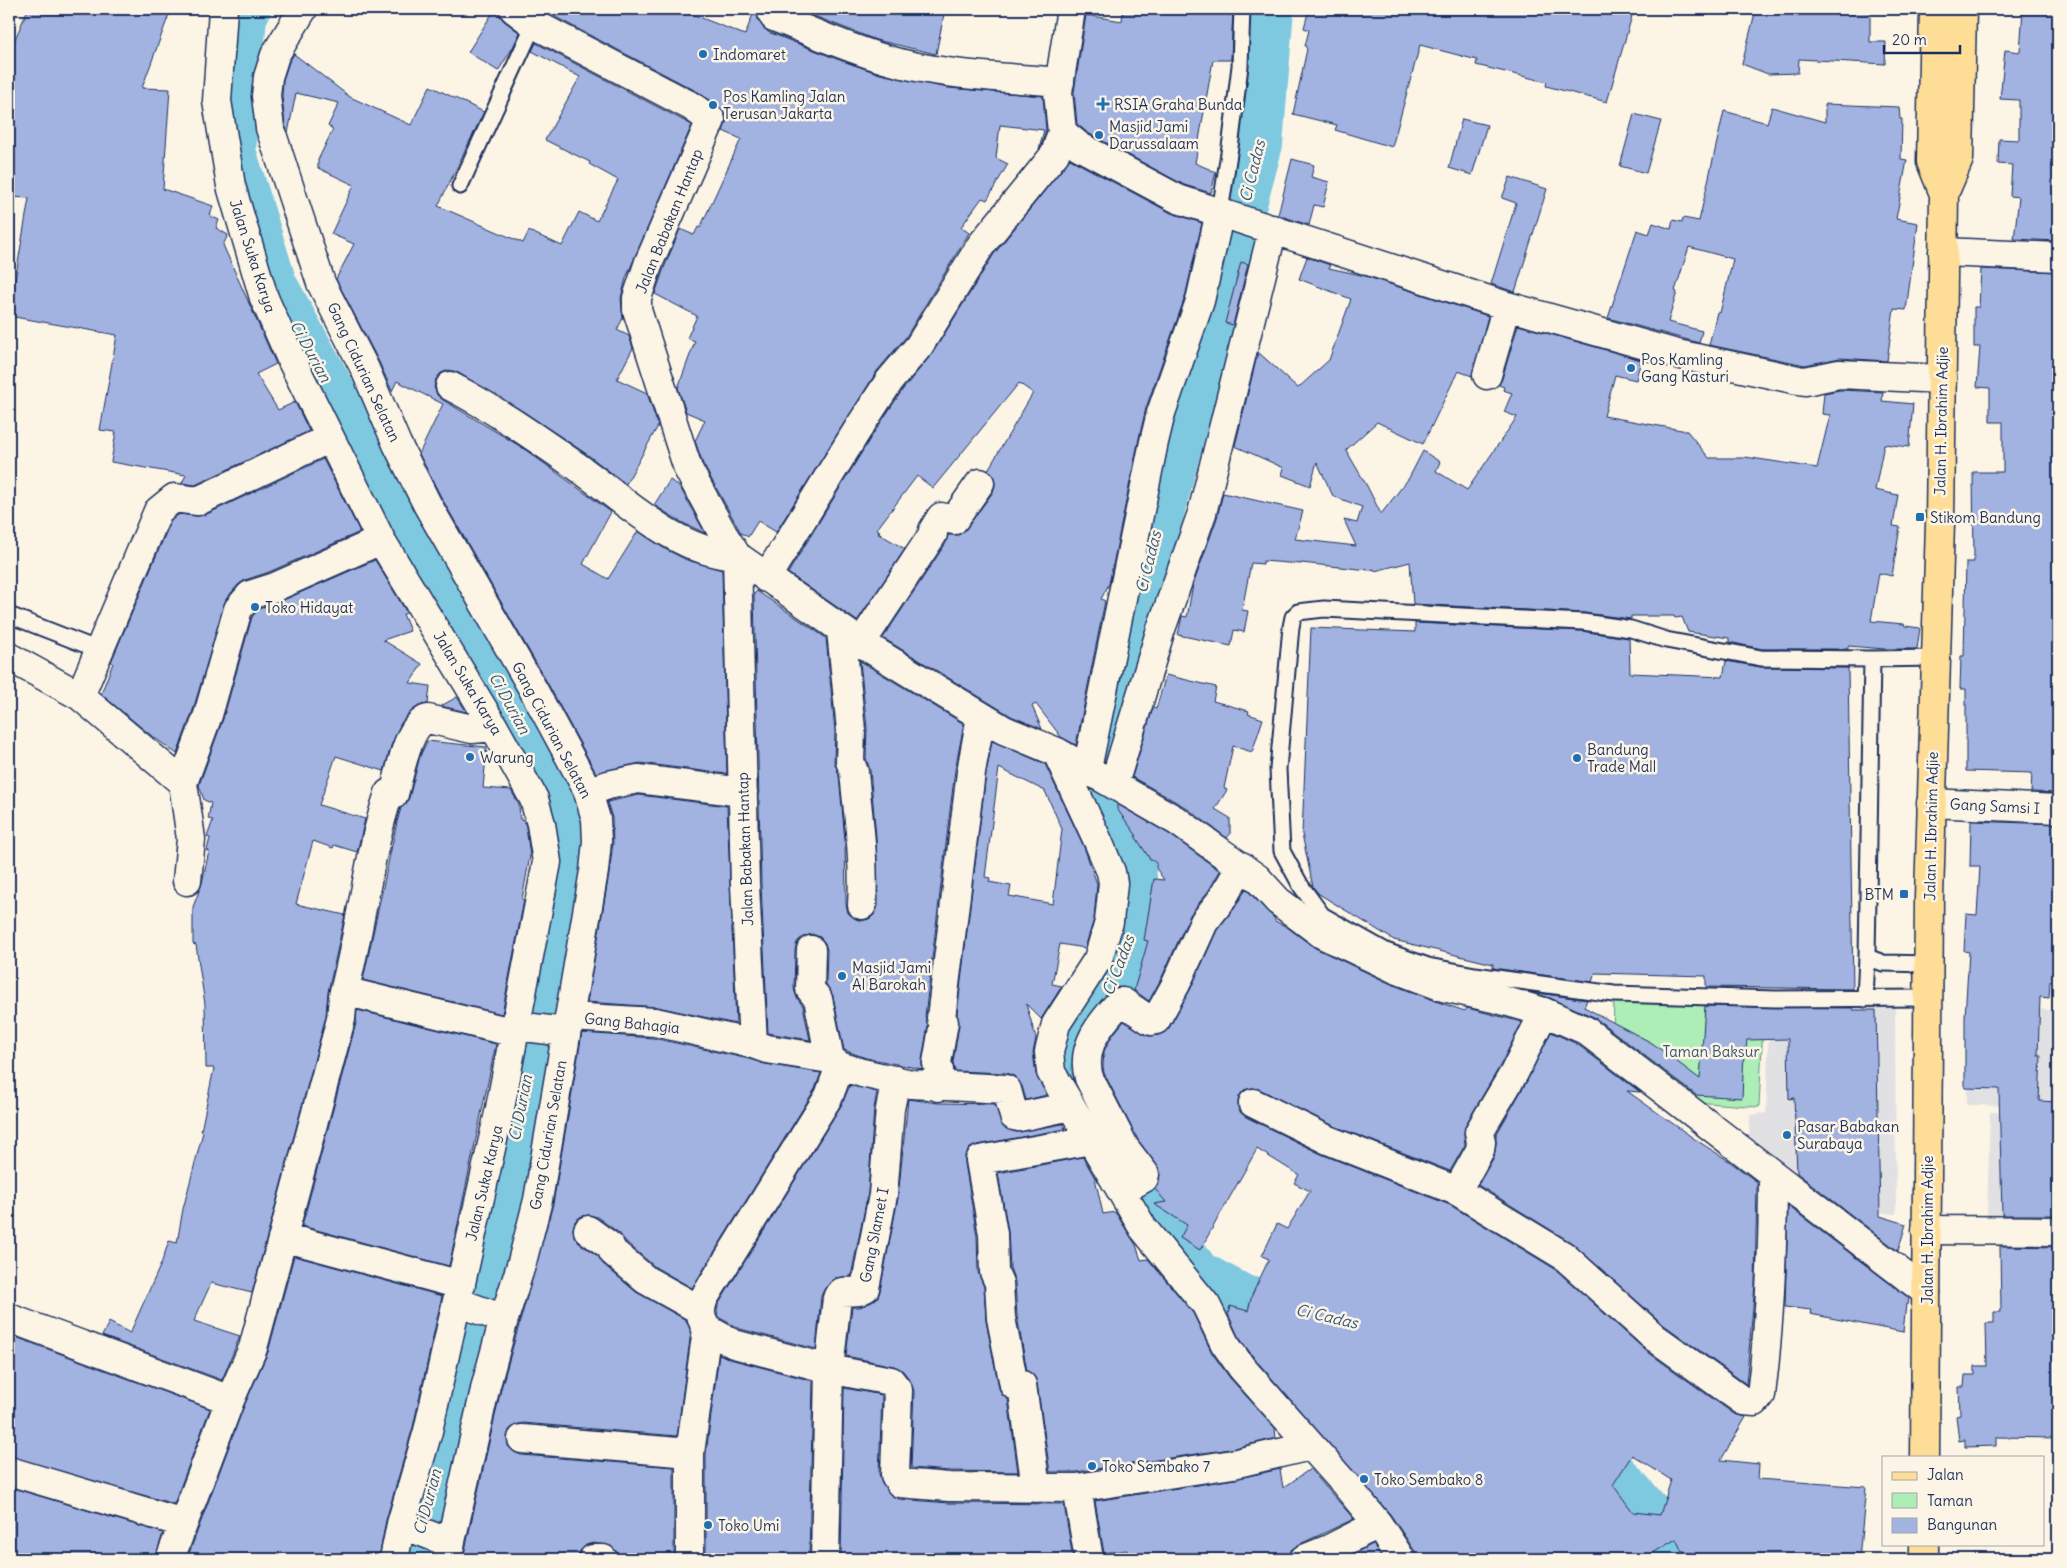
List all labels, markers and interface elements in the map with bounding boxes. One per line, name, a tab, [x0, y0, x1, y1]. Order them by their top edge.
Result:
scale bar	[1884, 22, 1961, 54]
text: 20 m	[1892, 30, 1927, 49]
place label: Indomaret	[713, 45, 786, 64]
marker: Indomaret	[697, 48, 709, 60]
place label: Pos Kamling Jalan Terusan Jakarta	[723, 87, 846, 123]
place label: RSIA Graha Bunda	[1114, 95, 1243, 114]
marker: RSIA Graha Bunda	[1096, 97, 1110, 111]
marker: Pos Kamling Jalan Terusan Jakarta	[707, 99, 719, 111]
place label: Masjid Jami Darussalaam	[1109, 117, 1199, 153]
marker: Masjid Jami Darussalaam	[1093, 129, 1105, 141]
water label: Ci Cadas	[1235, 137, 1270, 204]
street label: Jalan Babakan Hantap	[631, 146, 707, 296]
street label: Jalan Suka Karya	[226, 197, 280, 315]
street label: Gang Cidurian Selatan	[323, 299, 405, 445]
water label: Ci Durian	[286, 317, 336, 386]
street label: Jalan H. Ibrahim Adjie	[1930, 346, 1952, 496]
place label: Pos Kamling Gang Kasturi	[1641, 350, 1729, 386]
marker: Pos Kamling Gang Kasturi	[1625, 362, 1637, 374]
place label: Stikom Bandung	[1930, 508, 2041, 527]
marker: Stikom Bandung	[1914, 511, 1926, 523]
water label: Ci Cadas	[1131, 528, 1166, 595]
place label: Toko Hidayat	[265, 598, 353, 617]
marker: Toko Hidayat	[249, 601, 261, 613]
street label: Jalan Suka Karya	[429, 628, 507, 739]
street label: Gang Cidurian Selatan	[508, 659, 596, 802]
water label: Ci Durian	[485, 669, 535, 738]
place label: Bandung Trade Mall	[1587, 740, 1656, 776]
place label: Warung	[480, 748, 534, 767]
marker: Warung	[464, 751, 476, 763]
street label: Jalan H. Ibrahim Adjie	[1920, 751, 1942, 901]
marker: Bandung Trade Mall	[1571, 752, 1583, 764]
street label: Jalan Babakan Hantap	[733, 772, 757, 926]
street label: Gang Samsi I	[1949, 794, 2041, 818]
place label: BTM	[1865, 885, 1894, 904]
marker: BTM	[1898, 888, 1910, 900]
water label: Ci Cadas	[1097, 931, 1139, 998]
place label: Masjid Jami Al Barokah	[852, 958, 931, 994]
marker: Masjid Jami Al Barokah	[836, 970, 848, 982]
street label: Gang Bahagia	[583, 1009, 681, 1038]
park label: Taman Baksur	[1662, 1042, 1760, 1061]
street label: Gang Cidurian Selatan	[525, 1058, 571, 1211]
water label: Ci Durian	[504, 1072, 536, 1143]
place label: Pasar Babakan Surabaya	[1797, 1117, 1900, 1153]
street label: Jalan Suka Karya	[461, 1123, 507, 1243]
marker: Pasar Babakan Surabaya	[1781, 1129, 1793, 1141]
street label: Jalan H. Ibrahim Adjie	[1918, 1155, 1937, 1305]
street label: Gang Slamet I	[855, 1186, 893, 1284]
water label: Ci Cadas	[1294, 1299, 1361, 1333]
legend	[1882, 1456, 2044, 1546]
place label: Toko Sembako 7	[1102, 1457, 1210, 1476]
marker: Toko Sembako 7	[1086, 1460, 1098, 1472]
text: Jalan	[1927, 1465, 1964, 1484]
water label: Ci Durian	[409, 1466, 446, 1537]
place label: Toko Sembako 8	[1374, 1470, 1483, 1489]
marker: Toko Sembako 8	[1358, 1473, 1370, 1485]
text: Taman	[1927, 1491, 1973, 1510]
text: Bangunan	[1927, 1515, 1997, 1534]
place label: Toko Umi	[718, 1516, 779, 1535]
marker: Toko Umi	[702, 1519, 714, 1531]

